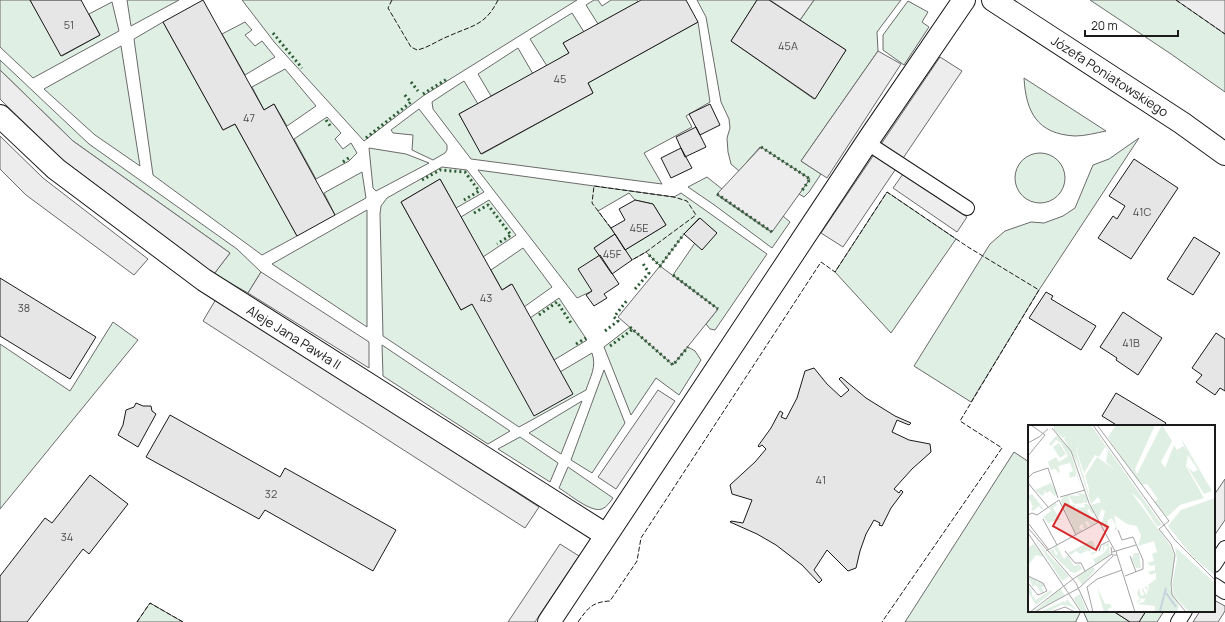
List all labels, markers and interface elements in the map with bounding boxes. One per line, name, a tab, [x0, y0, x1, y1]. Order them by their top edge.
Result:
scale bar	[1085, 12, 1178, 38]
house number: 51	[64, 17, 74, 32]
text: 20 m	[1091, 17, 1118, 34]
street label: Józefa Poniatowskiego	[1048, 31, 1172, 121]
house number: 45A	[778, 38, 798, 53]
house number: 45	[554, 71, 566, 86]
house number: 47	[243, 110, 255, 125]
house number: 41C	[1133, 204, 1151, 219]
house number: 45E	[629, 220, 649, 235]
house number: 45F	[603, 246, 622, 261]
house number: 43	[480, 290, 492, 305]
house number: 38	[18, 300, 30, 315]
street label: Aleje Jana Pawła II	[243, 301, 345, 373]
house number: 41B	[1122, 335, 1140, 350]
inset map	[1028, 425, 1215, 612]
house number: 41	[816, 472, 826, 487]
house number: 32	[265, 486, 277, 501]
house number: 34	[61, 529, 73, 544]

